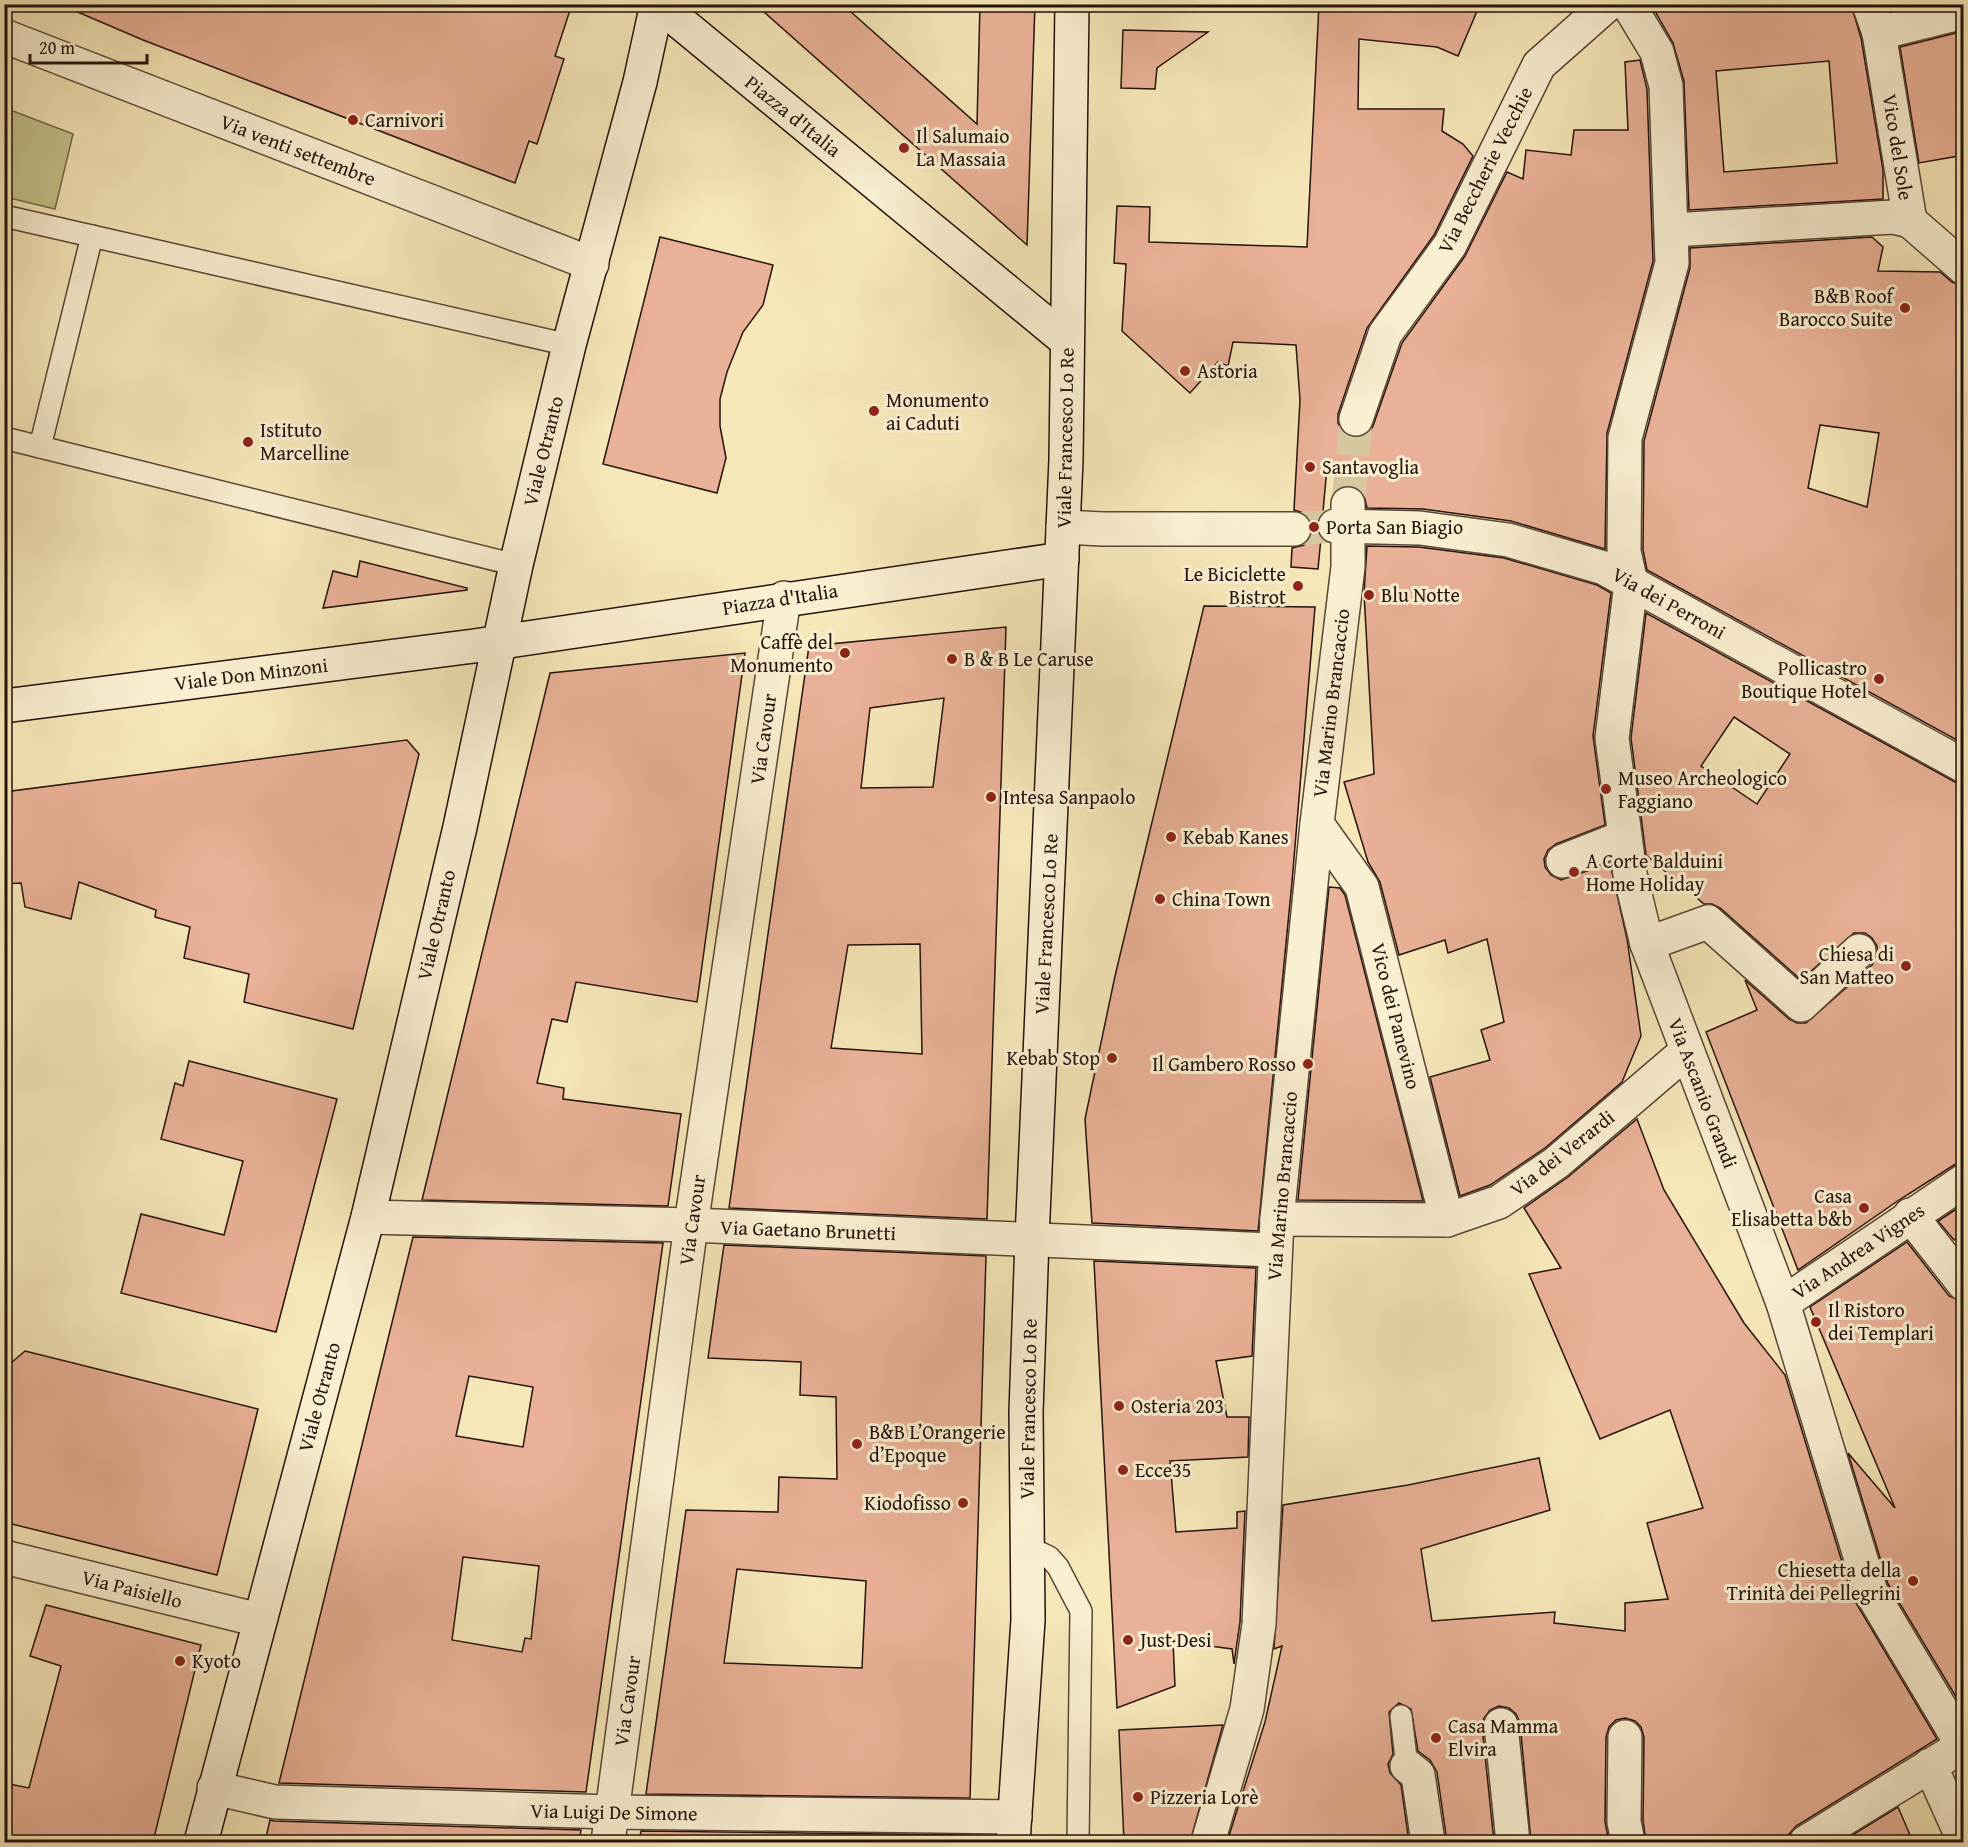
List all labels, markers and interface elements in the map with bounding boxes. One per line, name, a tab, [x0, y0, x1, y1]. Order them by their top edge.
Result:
scale bar	[30, 27, 147, 65]
text: 20 m	[39, 34, 75, 61]
street label: Piazza d'Italia	[739, 68, 848, 164]
street label: Via Beccherie Vecchie	[1430, 81, 1539, 258]
street label: Vico del Sole	[1876, 92, 1921, 202]
place label: Carnivori	[365, 105, 444, 134]
street label: Via venti settembre	[216, 107, 380, 193]
marker: Carnivori	[346, 113, 360, 127]
place label: Il Salumaio La Massaia	[916, 121, 1009, 173]
marker: Il Salumaio La Massaia	[897, 141, 911, 155]
place label: B&B Roof Barocco Suite	[1779, 281, 1896, 333]
marker: B&B Roof Barocco Suite	[1898, 301, 1912, 315]
street label: Viale Francesco Lo Re	[1048, 347, 1081, 529]
place label: Astoria	[1197, 356, 1258, 385]
marker: Astoria	[1178, 364, 1192, 378]
place label: Monumento ai Caduti	[886, 385, 989, 437]
street label: Viale Otranto	[515, 393, 570, 509]
marker: Monumento ai Caduti	[867, 404, 881, 418]
place label: Istituto Marcelline	[260, 415, 350, 467]
marker: Istituto Marcelline	[241, 435, 255, 449]
place label: Santavoglia	[1322, 452, 1420, 481]
marker: Santavoglia	[1303, 460, 1317, 474]
place label: Porta San Biagio	[1326, 512, 1463, 541]
marker: Porta San Biagio	[1307, 520, 1321, 534]
place label: Le Biciclette Bistrot	[1184, 559, 1286, 611]
street label: Via dei Perroni	[1607, 559, 1732, 646]
street label: Piazza d'Italia	[720, 575, 840, 622]
marker: Le Biciclette Bistrot	[1291, 579, 1305, 593]
place label: Blu Notte	[1381, 580, 1460, 609]
marker: Blu Notte	[1362, 588, 1376, 602]
street label: Via Marino Brancaccio	[1305, 607, 1356, 799]
place label: Caffè del Monumento	[730, 627, 833, 679]
place label: B & B Le Caruse	[964, 644, 1094, 673]
marker: Caffè del Monumento	[838, 646, 852, 660]
street label: Viale Don Minzoni	[172, 650, 330, 697]
marker: B & B Le Caruse	[945, 652, 959, 666]
place label: Pollicastro Boutique Hotel	[1741, 653, 1867, 705]
marker: Pollicastro Boutique Hotel	[1872, 672, 1886, 686]
street label: Via Cavour	[742, 692, 783, 786]
place label: Museo Archeologico Faggiano	[1618, 763, 1787, 815]
place label: Intesa Sanpaolo	[1003, 782, 1135, 811]
marker: Museo Archeologico Faggiano	[1599, 782, 1613, 796]
marker: Intesa Sanpaolo	[984, 790, 998, 804]
place label: Kebab Kanes	[1183, 822, 1289, 851]
marker: Kebab Kanes	[1164, 830, 1178, 844]
street label: Viale Francesco Lo Re	[1026, 833, 1065, 1015]
place label: A Corte Balduini Home Holiday	[1586, 846, 1723, 898]
marker: A Corte Balduini Home Holiday	[1567, 865, 1581, 879]
street label: Viale Otranto	[409, 867, 462, 983]
place label: China Town	[1172, 884, 1271, 913]
marker: China Town	[1153, 892, 1167, 906]
place label: Chiesa di San Matteo	[1800, 939, 1894, 991]
street label: Vico dei Panevino	[1364, 940, 1429, 1092]
marker: Chiesa di San Matteo	[1899, 959, 1913, 973]
street label: Via Ascanio Grandi	[1661, 1013, 1746, 1173]
place label: Kebab Stop	[1006, 1043, 1100, 1072]
place label: Il Gambero Rosso	[1152, 1049, 1296, 1078]
marker: Kebab Stop	[1105, 1051, 1119, 1065]
marker: Il Gambero Rosso	[1301, 1057, 1315, 1071]
street label: Via Marino Brancaccio	[1259, 1090, 1304, 1282]
street label: Via dei Verardi	[1503, 1102, 1620, 1203]
street label: Via Cavour	[671, 1173, 712, 1267]
place label: Casa Elisabetta b&b	[1731, 1181, 1853, 1233]
street label: Via Andrea Vignes	[1785, 1195, 1930, 1306]
marker: Casa Elisabetta b&b	[1857, 1201, 1871, 1215]
street label: Via Gaetano Brunetti	[719, 1212, 897, 1247]
place label: Il Ristoro dei Templari	[1828, 1295, 1934, 1347]
marker: Il Ristoro dei Templari	[1809, 1315, 1823, 1329]
street label: Viale Francesco Lo Re	[1011, 1318, 1044, 1500]
street label: Viale Otranto	[290, 1339, 347, 1455]
place label: Osteria 203	[1131, 1391, 1224, 1420]
marker: Osteria 203	[1112, 1399, 1126, 1413]
place label: B&B L’Orangerie d’Epoque	[869, 1417, 1006, 1469]
marker: B&B L’Orangerie d’Epoque	[850, 1437, 864, 1451]
place label: Ecce35	[1135, 1455, 1192, 1484]
marker: Ecce35	[1116, 1463, 1130, 1477]
place label: Kiodofisso	[864, 1488, 951, 1517]
marker: Kiodofisso	[956, 1496, 970, 1510]
place label: Chiesetta della Trinità dei Pellegrini	[1727, 1555, 1902, 1607]
street label: Via Paisiello	[79, 1562, 185, 1615]
marker: Chiesetta della Trinità dei Pellegrini	[1906, 1574, 1920, 1588]
place label: Just Desi	[1137, 1625, 1212, 1654]
marker: Just Desi	[1121, 1633, 1135, 1647]
place label: Kyoto	[192, 1646, 241, 1675]
marker: Kyoto	[173, 1654, 187, 1668]
street label: Via Cavour	[606, 1654, 647, 1748]
place label: Casa Mamma Elvira	[1448, 1711, 1559, 1763]
marker: Casa Mamma Elvira	[1429, 1731, 1443, 1745]
place label: Pizzeria Lorè	[1150, 1782, 1259, 1811]
marker: Pizzeria Lorè	[1131, 1790, 1145, 1804]
street label: Via Luigi De Simone	[530, 1796, 698, 1827]

